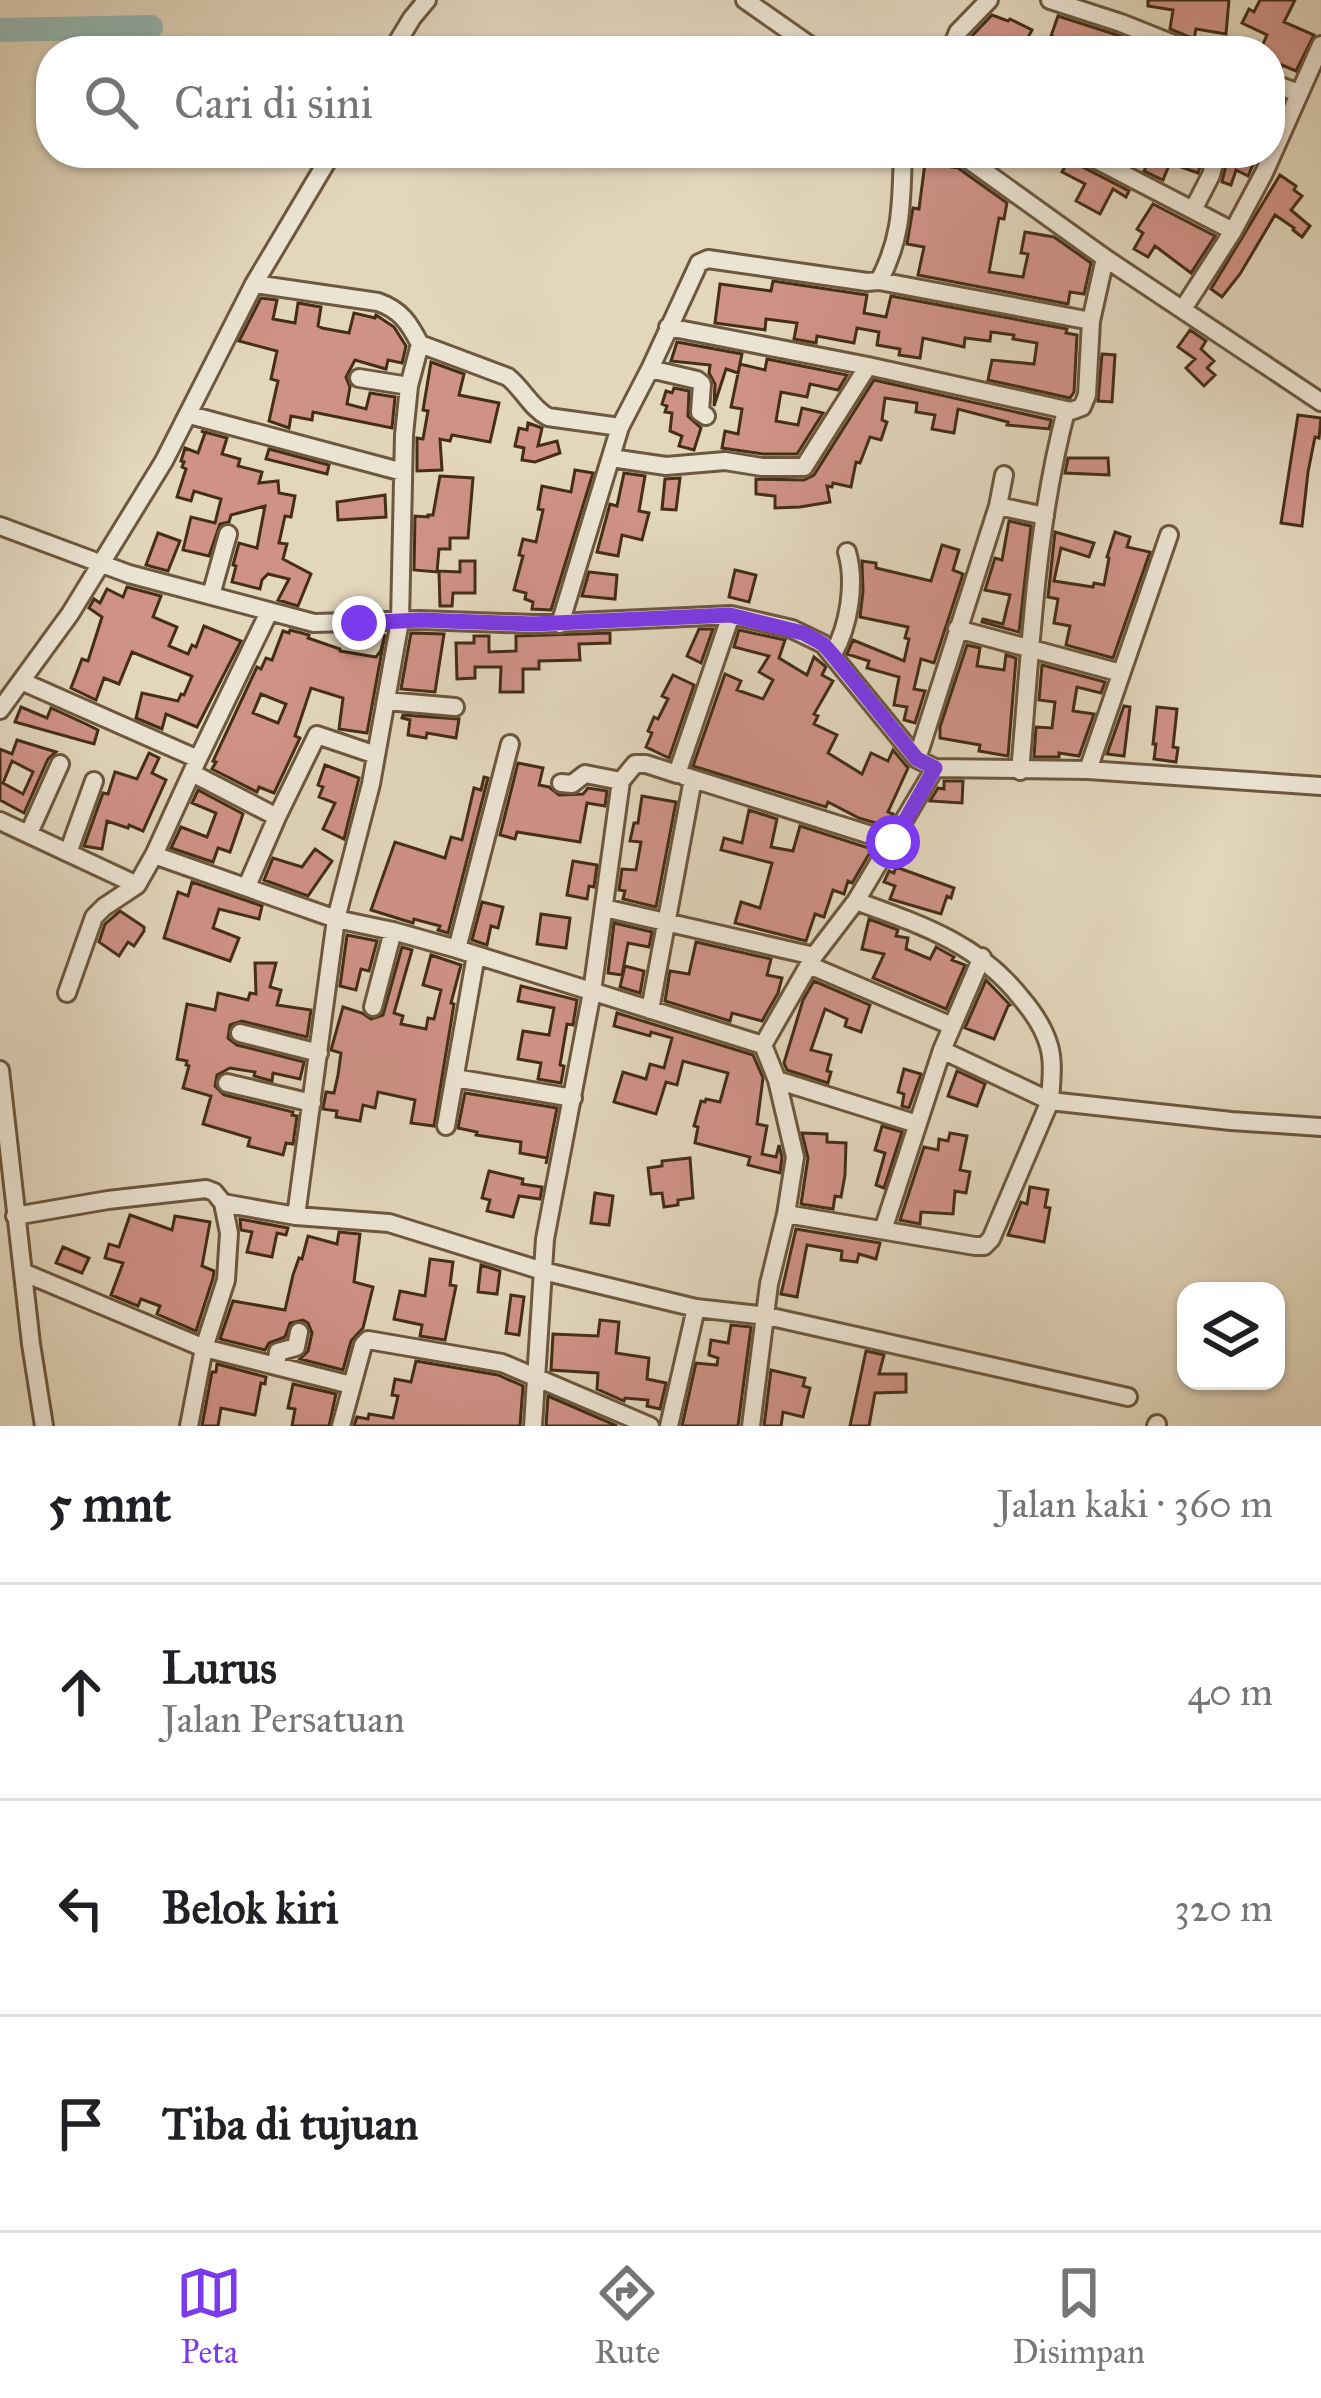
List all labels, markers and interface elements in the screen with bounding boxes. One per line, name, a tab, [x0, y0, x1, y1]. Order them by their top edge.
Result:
search box	[36, 36, 1285, 168]
icon: search	[78, 69, 144, 135]
text: Cari di sini	[174, 75, 373, 130]
route end	[332, 596, 386, 650]
route start	[866, 815, 920, 869]
map controls	[1177, 1282, 1285, 1390]
button: layers	[1177, 1282, 1285, 1390]
text: 5 mnt	[48, 1473, 171, 1535]
text: Jalan kaki · 360 m	[997, 1480, 1273, 1528]
text: Lurus	[162, 1640, 277, 1695]
icon: ahead	[48, 1659, 114, 1725]
text: 40 m	[1187, 1668, 1273, 1716]
text: Jalan Persatuan	[162, 1695, 405, 1743]
icon: left	[48, 1875, 114, 1941]
text: Belok kiri	[162, 1880, 338, 1935]
text: 320 m	[1174, 1884, 1273, 1932]
icon: arrive	[48, 2091, 114, 2157]
text: Tiba di tujuan	[162, 2096, 418, 2151]
tab: Peta	[176, 2260, 242, 2372]
tab: Rute	[594, 2260, 660, 2372]
tab: Disimpan	[1013, 2260, 1145, 2372]

